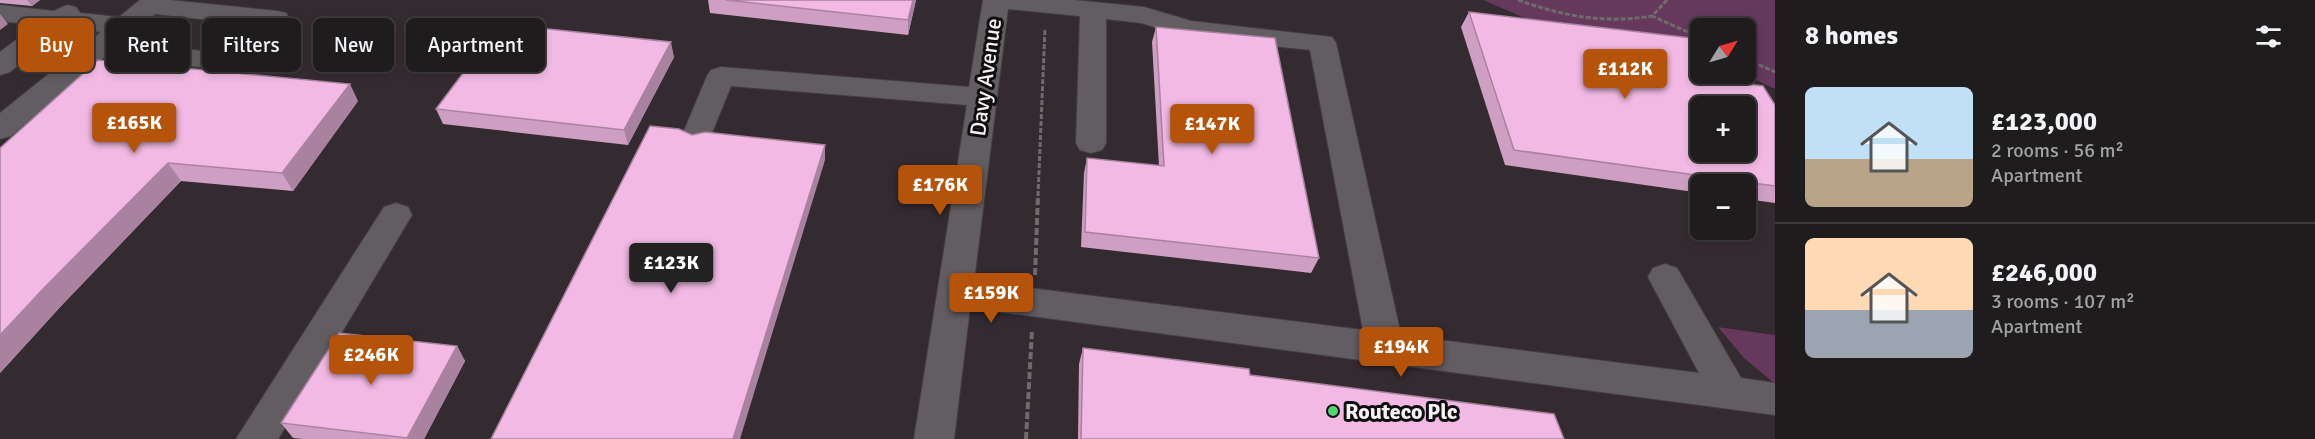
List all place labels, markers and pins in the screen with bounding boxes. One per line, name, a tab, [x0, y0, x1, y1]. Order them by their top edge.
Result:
pin: £112K	[1583, 49, 1667, 100]
pin: £165K	[92, 103, 176, 154]
pin: £147K	[1170, 104, 1254, 155]
pin: £176K	[898, 165, 982, 216]
pin: £123K	[629, 243, 713, 294]
pin: £159K	[949, 273, 1033, 324]
pin: £194K	[1359, 327, 1443, 378]
pin: £246K	[329, 335, 413, 386]
place label: Routeco Plc	[1345, 398, 1457, 425]
marker: Routeco Plc	[1326, 404, 1340, 418]

